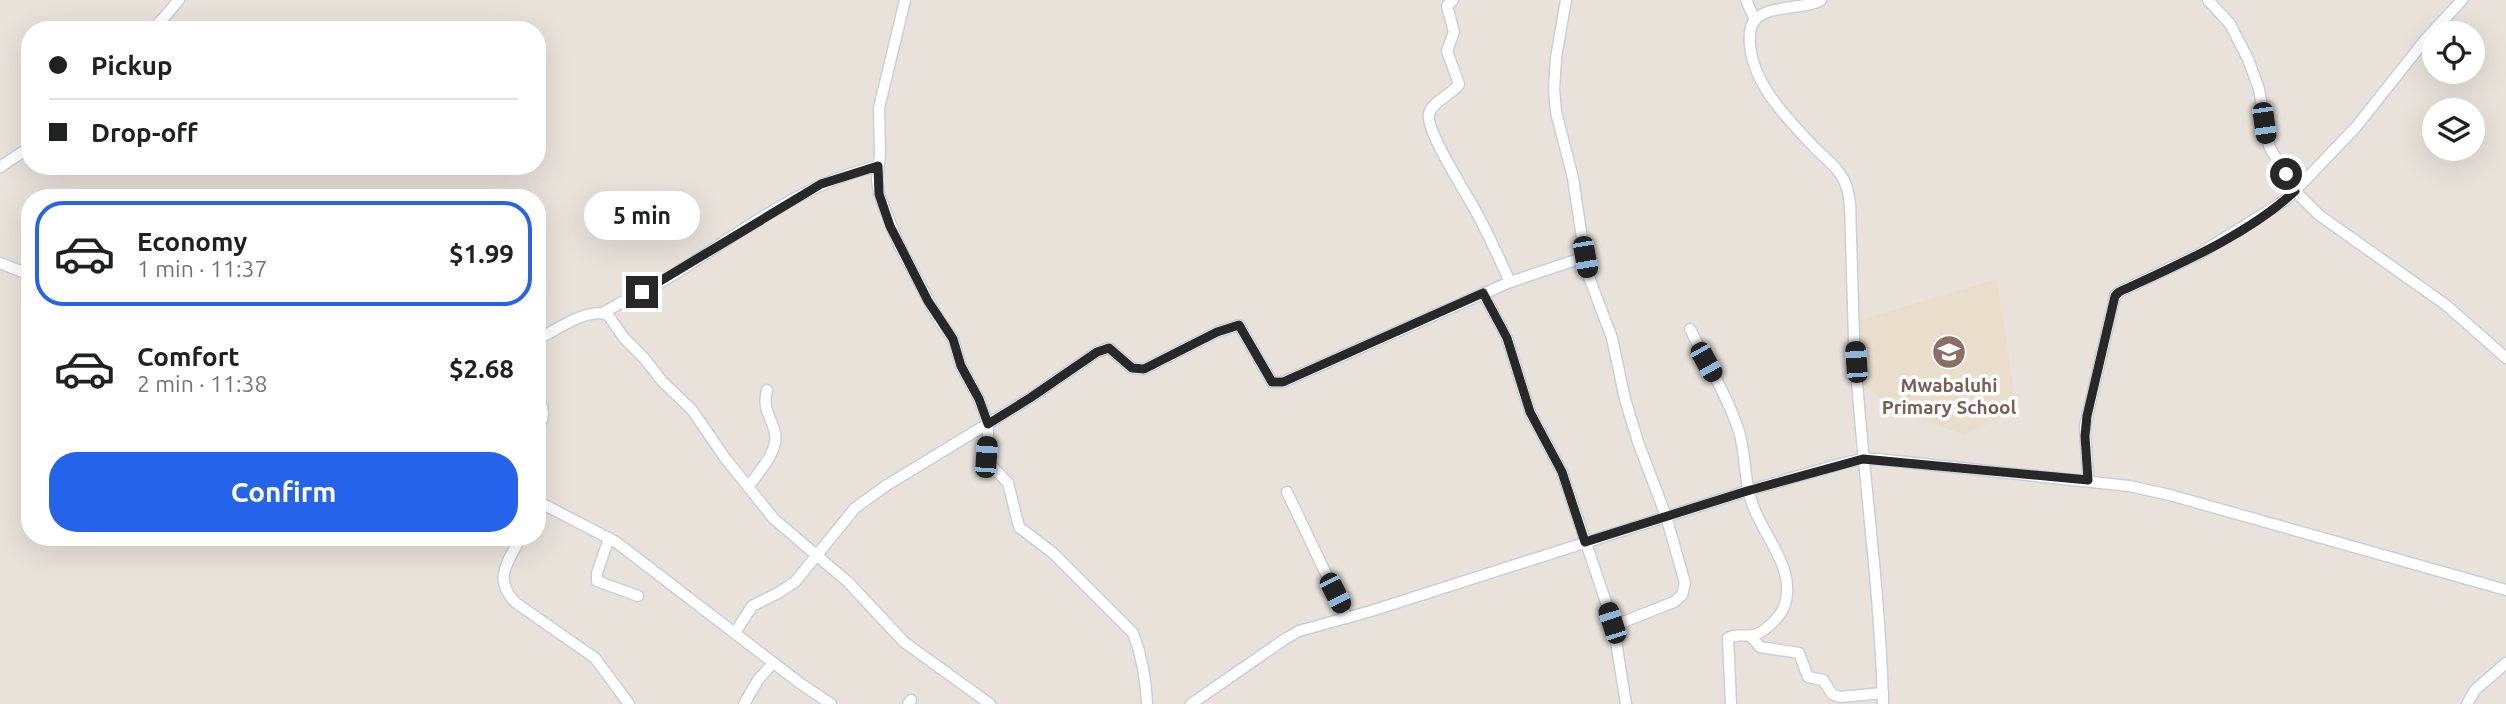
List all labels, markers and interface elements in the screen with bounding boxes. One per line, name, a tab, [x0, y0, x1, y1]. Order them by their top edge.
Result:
map controls	[2422, 21, 2485, 161]
button: locate	[2422, 21, 2485, 84]
text: Pickup	[91, 51, 173, 80]
button: layers	[2422, 98, 2485, 161]
car	[2251, 101, 2278, 145]
text: Drop-off	[91, 118, 198, 147]
route start	[2270, 158, 2302, 190]
callout: 5 min	[584, 190, 700, 240]
text: 5 min	[613, 203, 671, 228]
icon: car	[53, 222, 116, 285]
text: Economy	[137, 227, 247, 256]
car	[1572, 234, 1599, 280]
text: $1.99	[449, 239, 514, 268]
text: 1 min · 11:37	[137, 256, 268, 281]
route end	[626, 276, 658, 308]
school or university icon: Mwabaluhi Primary School	[1930, 333, 1968, 371]
icon: car	[53, 337, 116, 400]
car	[1687, 339, 1726, 385]
car	[1845, 340, 1868, 384]
text: Comfort	[137, 342, 240, 371]
text: $2.68	[449, 354, 514, 383]
text: 2 min · 11:38	[137, 371, 268, 396]
place label: Mwabaluhi Primary School	[1882, 374, 2017, 418]
car	[975, 435, 998, 479]
button: Confirm	[49, 452, 518, 532]
car	[1317, 570, 1354, 616]
car	[1596, 600, 1629, 646]

